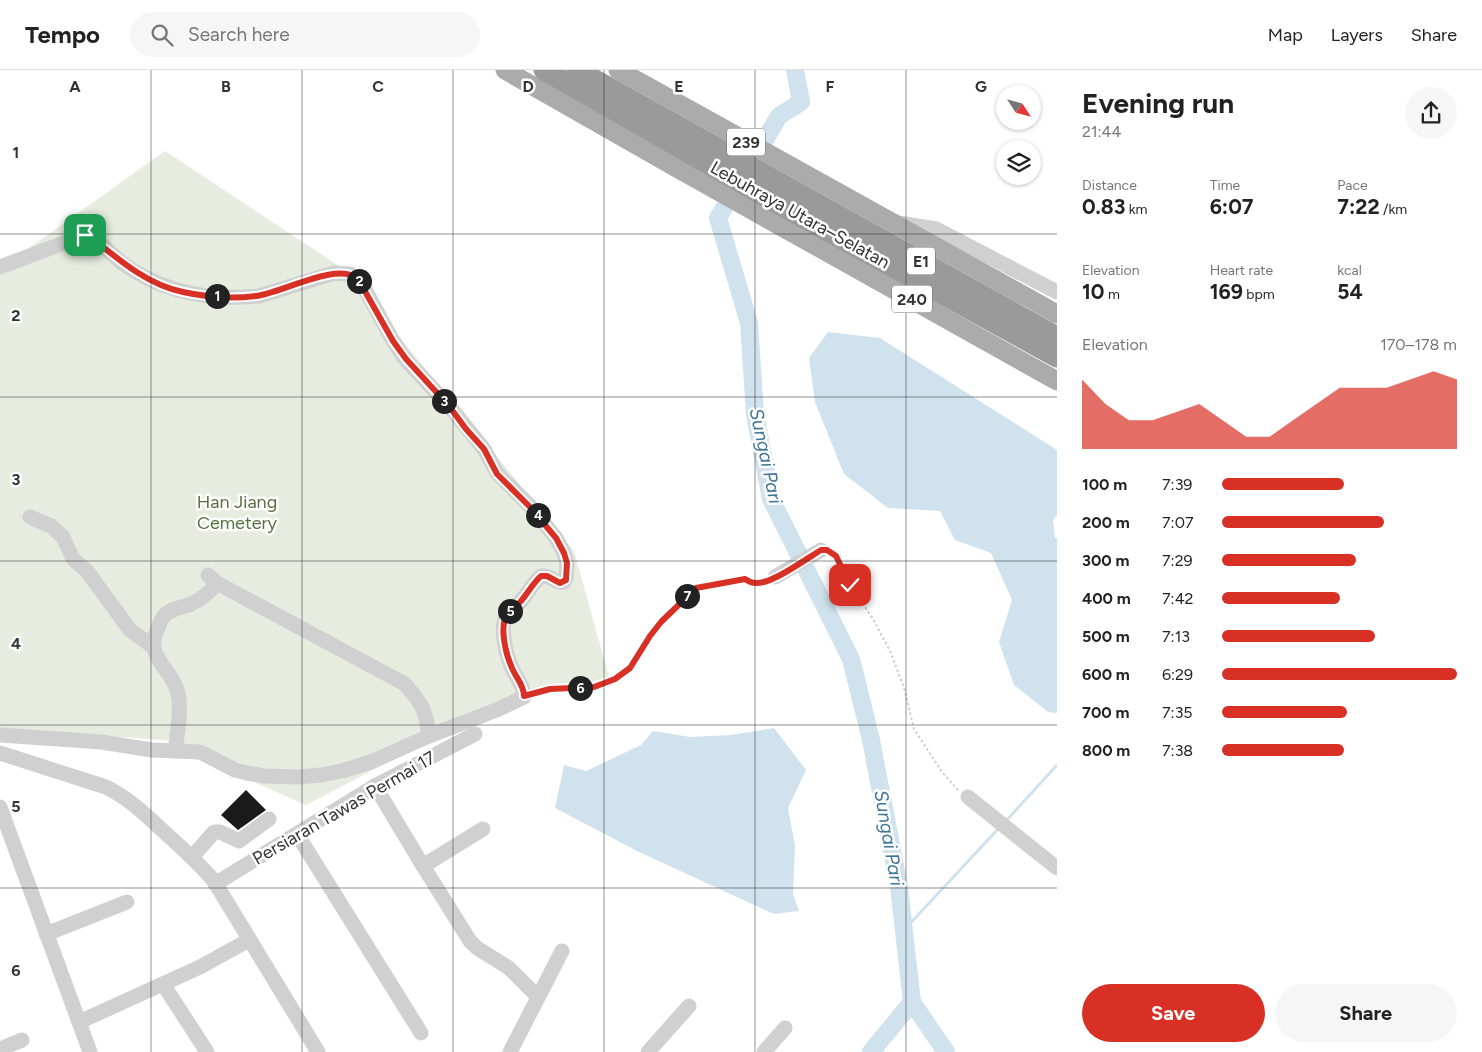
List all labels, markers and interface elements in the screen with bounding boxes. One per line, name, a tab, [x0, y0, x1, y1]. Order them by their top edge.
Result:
search box	[130, 12, 480, 57]
text: Tempo	[25, 20, 100, 49]
icon: search	[148, 21, 176, 49]
text: Search here	[188, 23, 290, 46]
text: Map	[1268, 24, 1303, 46]
text: Layers	[1331, 24, 1383, 46]
text: Share	[1411, 24, 1457, 46]
text: A	[69, 77, 81, 96]
text: B	[221, 77, 231, 96]
text: C	[372, 77, 384, 96]
text: D	[522, 77, 534, 96]
text: E	[674, 77, 684, 96]
text: F	[826, 77, 835, 96]
text: G	[975, 77, 987, 96]
north arrow	[996, 85, 1041, 130]
map controls	[996, 85, 1041, 185]
text: Evening run	[1082, 86, 1234, 120]
button: share	[1405, 87, 1457, 139]
text: 21:44	[1082, 122, 1121, 141]
road number: 239	[727, 128, 765, 156]
button: layers	[996, 140, 1041, 185]
text: 1	[13, 143, 19, 162]
street label: Lebuhraya Utara–Selatan	[706, 156, 894, 274]
text: Distance	[1082, 177, 1137, 194]
text: Time	[1210, 177, 1240, 194]
text: Pace	[1337, 177, 1368, 194]
text: 0.83	[1082, 194, 1125, 219]
text: 6:07	[1210, 194, 1253, 219]
text: 7:22	[1337, 194, 1380, 219]
text: km	[1125, 201, 1148, 218]
text: /km	[1380, 201, 1407, 218]
pin	[64, 214, 106, 256]
icon: arrive	[71, 221, 99, 249]
road number: E1	[907, 248, 935, 275]
text: Elevation	[1082, 262, 1140, 279]
text: Heart rate	[1210, 262, 1273, 279]
text: kcal	[1337, 262, 1362, 279]
pin: 2	[346, 268, 372, 294]
text: 2	[355, 273, 364, 290]
text: 10	[1082, 279, 1104, 304]
text: 169	[1210, 279, 1243, 304]
text: 54	[1337, 279, 1363, 304]
pin: 1	[204, 284, 230, 308]
road number: 240	[892, 285, 932, 312]
text: m	[1104, 286, 1120, 303]
text: bpm	[1243, 286, 1275, 303]
text: 1	[215, 288, 220, 305]
text: 2	[11, 306, 21, 325]
text: Elevation	[1082, 335, 1148, 354]
text: 170–178 m	[1380, 335, 1457, 354]
pin: 3	[432, 388, 456, 414]
text: 3	[441, 393, 448, 410]
water label: Sungai Pari	[745, 406, 787, 506]
text: 3	[12, 470, 21, 489]
text: 100 m	[1082, 475, 1127, 494]
text: 7:39	[1162, 475, 1192, 494]
park label: Han Jiang Cemetery	[197, 491, 278, 534]
pin: 4	[526, 502, 550, 528]
text: 4	[534, 507, 543, 524]
text: 200 m	[1082, 513, 1130, 532]
text: 7:07	[1162, 513, 1194, 532]
text: 300 m	[1082, 551, 1129, 570]
text: 7:29	[1162, 551, 1193, 570]
pin	[829, 564, 871, 606]
icon: check	[836, 571, 864, 599]
pin: 7	[674, 584, 700, 608]
text: 7	[684, 588, 691, 605]
text: 400 m	[1082, 589, 1131, 608]
text: 7:42	[1162, 589, 1194, 608]
pin: 5	[498, 598, 522, 624]
text: 5	[506, 603, 515, 620]
text: 500 m	[1082, 627, 1130, 646]
text: 7:13	[1162, 627, 1190, 646]
text: 4	[11, 634, 21, 653]
text: 600 m	[1082, 665, 1130, 684]
text: 6:29	[1162, 665, 1193, 684]
pin: 6	[568, 676, 592, 700]
text: 6	[576, 680, 585, 697]
text: 700 m	[1082, 703, 1129, 722]
text: 7:35	[1162, 703, 1193, 722]
text: 800 m	[1082, 741, 1130, 760]
text: 7:38	[1162, 741, 1193, 760]
street label: Persiaran Tawas Permai 17	[249, 746, 440, 869]
water label: Sungai Pari	[869, 788, 909, 888]
text: 5	[11, 797, 21, 816]
text: 6	[11, 961, 21, 980]
button: Save	[1082, 984, 1265, 1042]
button: Share	[1275, 984, 1457, 1042]

